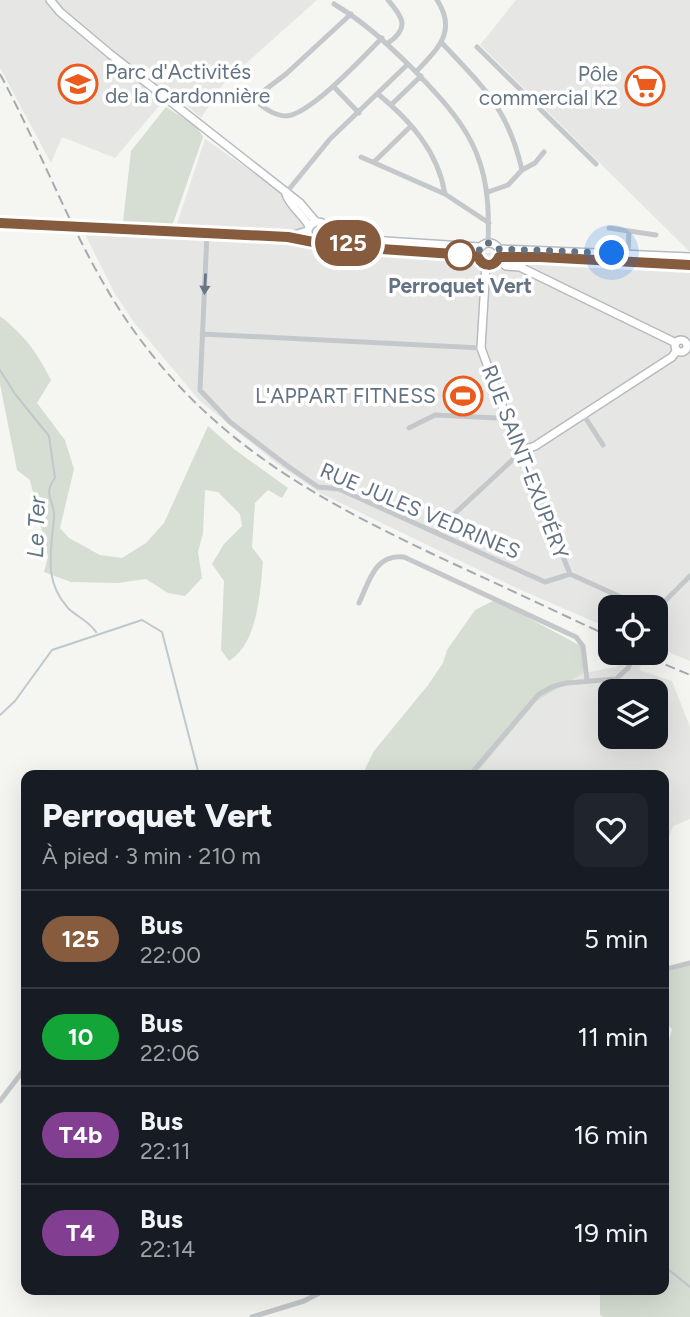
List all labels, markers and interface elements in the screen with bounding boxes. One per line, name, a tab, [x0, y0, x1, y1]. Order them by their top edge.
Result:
place label: Parc d'Activités de la Cardonnière	[105, 59, 270, 108]
place label: Pôle commercial K2	[479, 61, 618, 110]
school or university icon: Parc d'Activités de la Cardonnière	[57, 63, 99, 105]
supermarket icon: Pôle commercial K2	[624, 65, 666, 107]
line badge: 125	[308, 220, 388, 266]
text: 125	[329, 228, 367, 257]
your location	[594, 235, 629, 270]
marker: Perroquet Vert	[445, 240, 475, 270]
one-way arrow	[199, 273, 210, 295]
place label: Perroquet Vert	[388, 273, 532, 298]
street label: RUE SAINT-EXUPÉRY	[477, 361, 574, 563]
sports icon: L'APPART FITNESS	[442, 375, 484, 417]
place label: L'APPART FITNESS	[255, 383, 436, 408]
street label: RUE JULES VEDRINES	[317, 457, 524, 564]
water label: Le Ter	[21, 494, 51, 558]
map controls	[598, 595, 668, 749]
button: locate	[598, 595, 668, 665]
button: layers	[598, 679, 668, 749]
button: heart	[574, 793, 648, 867]
text: Perroquet Vert	[42, 796, 273, 835]
text: À pied · 3 min · 210 m	[42, 842, 261, 870]
text: Bus	[140, 909, 183, 941]
text: 5 min	[584, 923, 648, 955]
text: 125	[62, 924, 99, 953]
text: 22:00	[140, 941, 201, 969]
text: Bus	[140, 1007, 183, 1039]
text: 11 min	[577, 1021, 648, 1053]
text: 10	[68, 1022, 93, 1051]
text: 22:06	[140, 1039, 199, 1067]
text: Bus	[140, 1105, 183, 1137]
text: 16 min	[573, 1119, 648, 1151]
text: T4b	[59, 1120, 102, 1149]
text: 22:11	[140, 1137, 191, 1165]
text: Bus	[140, 1203, 183, 1235]
text: 19 min	[573, 1217, 648, 1249]
text: T4	[66, 1218, 95, 1247]
text: 22:14	[140, 1235, 195, 1263]

